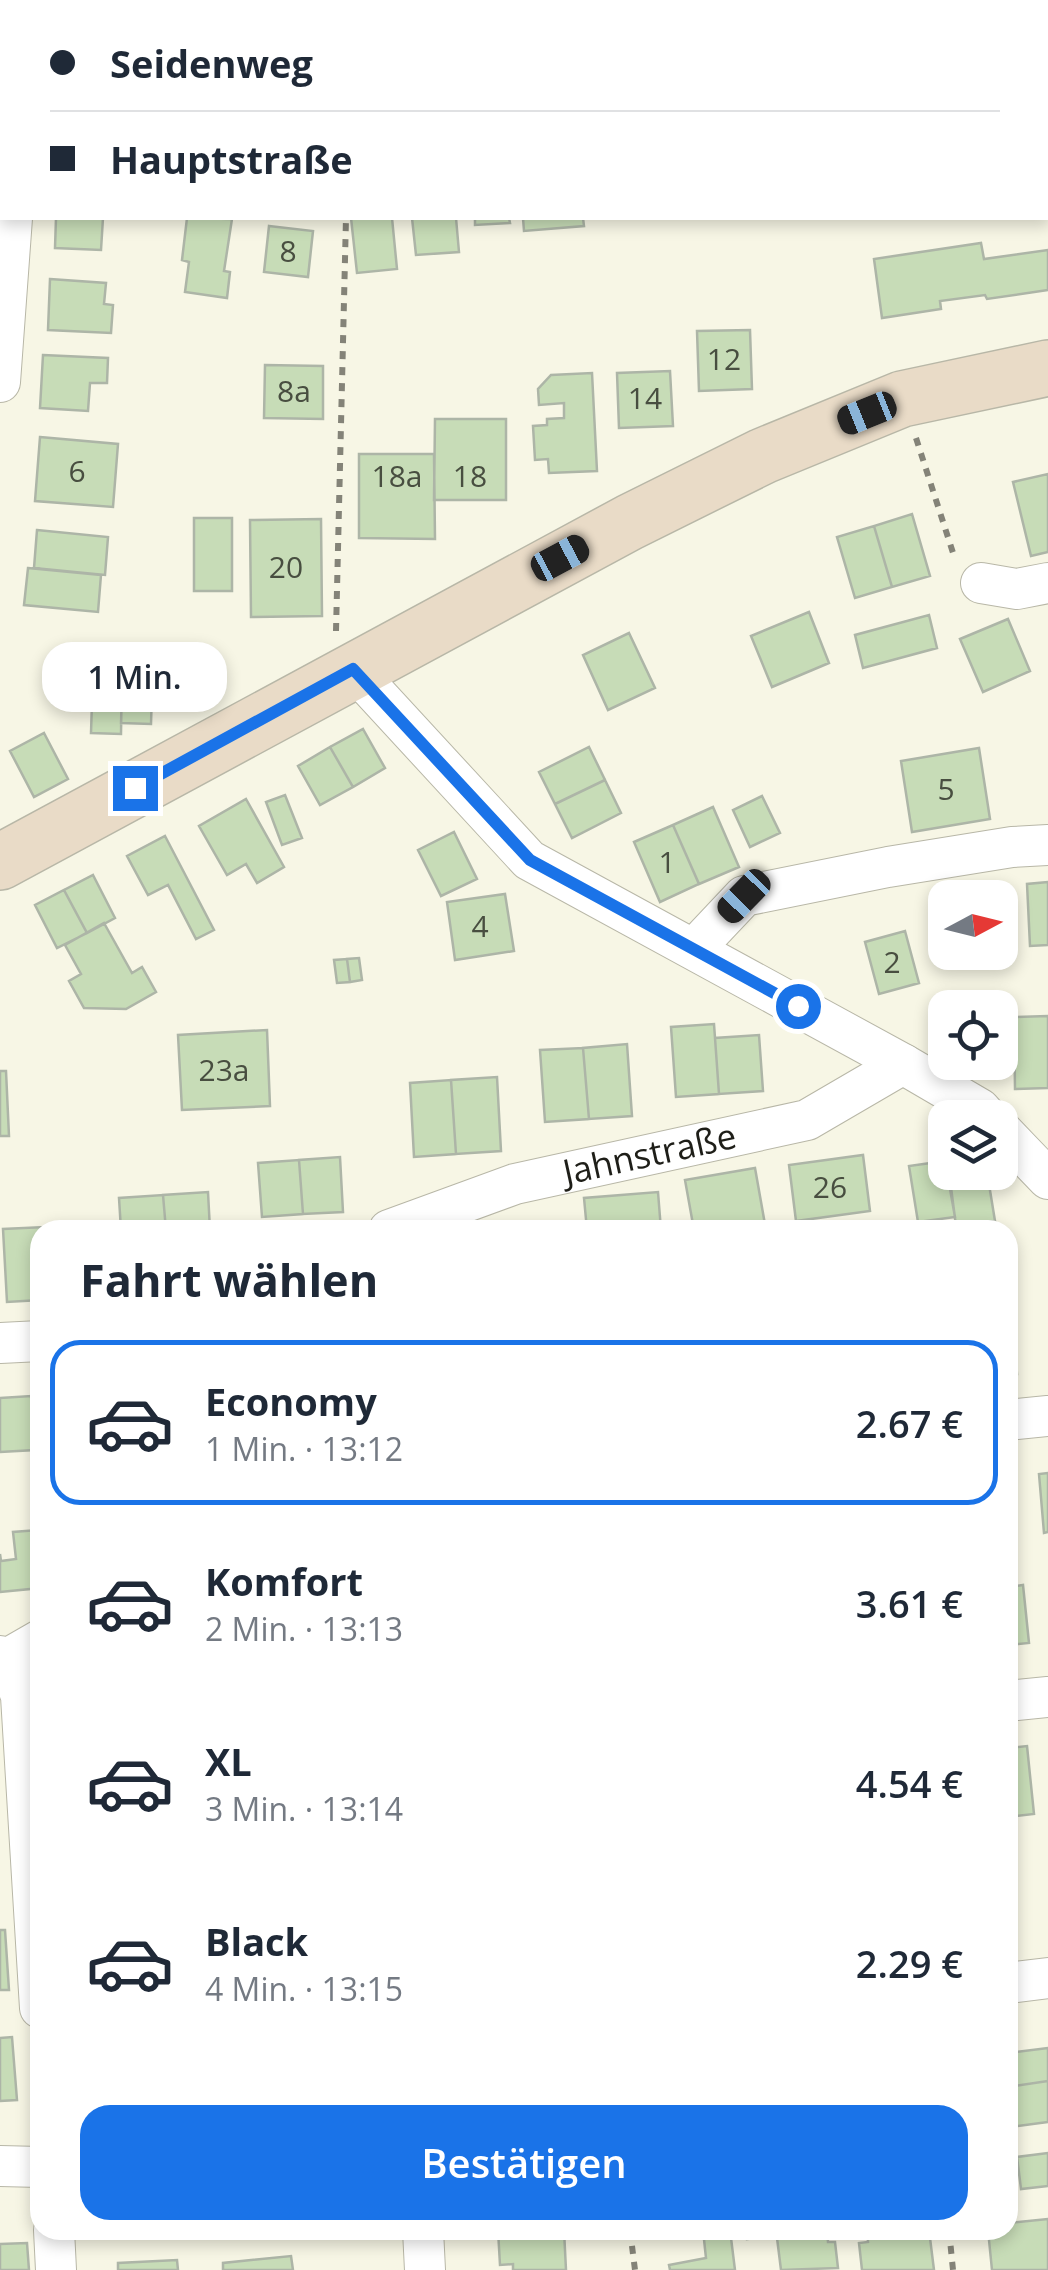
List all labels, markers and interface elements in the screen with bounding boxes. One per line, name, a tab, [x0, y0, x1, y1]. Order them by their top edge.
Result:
text: Seidenweg	[110, 37, 313, 89]
text: Hauptstraße	[110, 133, 353, 185]
house number: 8	[279, 230, 297, 271]
house number: 12	[707, 338, 741, 379]
house number: 8a	[277, 370, 311, 411]
house number: 14	[628, 377, 662, 418]
car	[834, 388, 900, 438]
house number: 6	[68, 450, 86, 491]
house number: 18a	[372, 455, 422, 496]
house number: 18	[453, 455, 487, 496]
car	[526, 531, 594, 585]
house number: 20	[269, 546, 303, 587]
callout: 1 Min.	[42, 643, 228, 713]
text: 1 Min.	[87, 655, 182, 698]
route end	[113, 766, 158, 811]
house number: 5	[937, 768, 955, 809]
house number: 1	[658, 841, 676, 882]
car	[712, 864, 776, 928]
north arrow	[928, 880, 1018, 970]
map controls	[928, 880, 1018, 1190]
house number: 4	[471, 905, 489, 946]
house number: 2	[883, 941, 901, 982]
route start	[776, 984, 821, 1029]
button: locate	[928, 990, 1018, 1080]
house number: 23a	[199, 1049, 249, 1090]
button: layers	[928, 1100, 1018, 1190]
street label: Jahnstraße	[555, 1111, 740, 1195]
house number: 26	[813, 1166, 847, 1207]
text: Fahrt wählen	[80, 1249, 378, 1310]
text: Economy	[205, 1375, 377, 1427]
icon: car	[85, 1378, 175, 1468]
text: 2.67 €	[856, 1397, 963, 1449]
text: 1 Min. · 13:12	[205, 1427, 403, 1470]
text: Komfort	[205, 1555, 363, 1607]
icon: car	[85, 1558, 175, 1648]
text: 3.61 €	[856, 1577, 963, 1629]
text: 2 Min. · 13:13	[205, 1607, 403, 1650]
text: XL	[205, 1735, 252, 1787]
icon: car	[85, 1738, 175, 1828]
text: 4.54 €	[856, 1757, 963, 1809]
text: 3 Min. · 13:14	[205, 1787, 403, 1830]
text: Black	[205, 1915, 308, 1967]
icon: car	[85, 1918, 175, 2008]
text: 2.29 €	[856, 1937, 963, 1989]
text: 4 Min. · 13:15	[205, 1967, 403, 2010]
button: Bestätigen	[80, 2105, 968, 2220]

